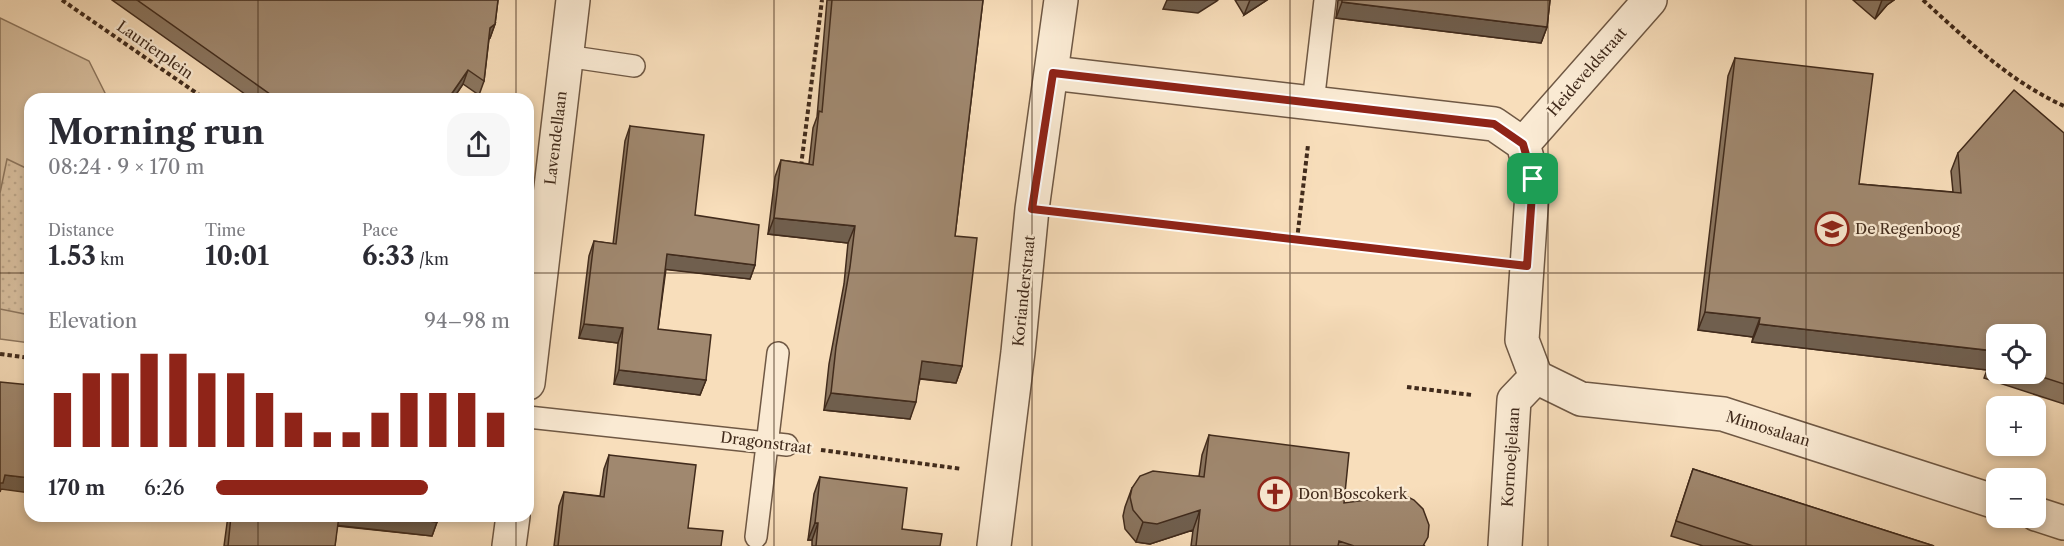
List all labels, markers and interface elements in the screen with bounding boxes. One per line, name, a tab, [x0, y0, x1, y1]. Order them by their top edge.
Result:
street label: Laurierplein	[114, 16, 198, 83]
street label: Heideveldstraat	[1543, 23, 1631, 120]
street label: Lavendellaan	[540, 89, 571, 186]
text: Morning run	[48, 112, 264, 153]
button: share	[447, 113, 510, 176]
pin	[1507, 153, 1558, 204]
text: 08:24 · 9 × 170 m	[48, 155, 204, 179]
icon: arrive	[1516, 162, 1549, 195]
school or university icon: De Regenboog	[1814, 211, 1850, 247]
place label: De Regenboog	[1855, 219, 1960, 238]
text: Distance	[48, 220, 114, 240]
text: Time	[205, 220, 245, 240]
text: Pace	[362, 220, 398, 240]
street label: Korianderstraat	[1008, 234, 1039, 347]
text: 1.53	[48, 240, 96, 272]
text: 10:01	[205, 240, 269, 272]
text: 6:33	[362, 240, 415, 272]
text: km	[96, 249, 124, 269]
text: /km	[415, 249, 449, 269]
text: Elevation	[48, 309, 137, 333]
text: 94–98 m	[424, 309, 510, 333]
map controls	[1986, 324, 2046, 528]
button: locate	[1986, 324, 2046, 384]
button: +	[1986, 396, 2046, 456]
street label: Kornoeljelaan	[1498, 406, 1524, 508]
street label: Mimosalaan	[1724, 407, 1813, 451]
street label: Dragonstraat	[719, 427, 813, 458]
button: −	[1986, 468, 2046, 528]
text: 170 m	[48, 476, 105, 500]
text: 6:26	[144, 476, 185, 500]
church icon: Don Boscokerk	[1257, 476, 1293, 512]
place label: Don Boscokerk	[1298, 484, 1409, 503]

